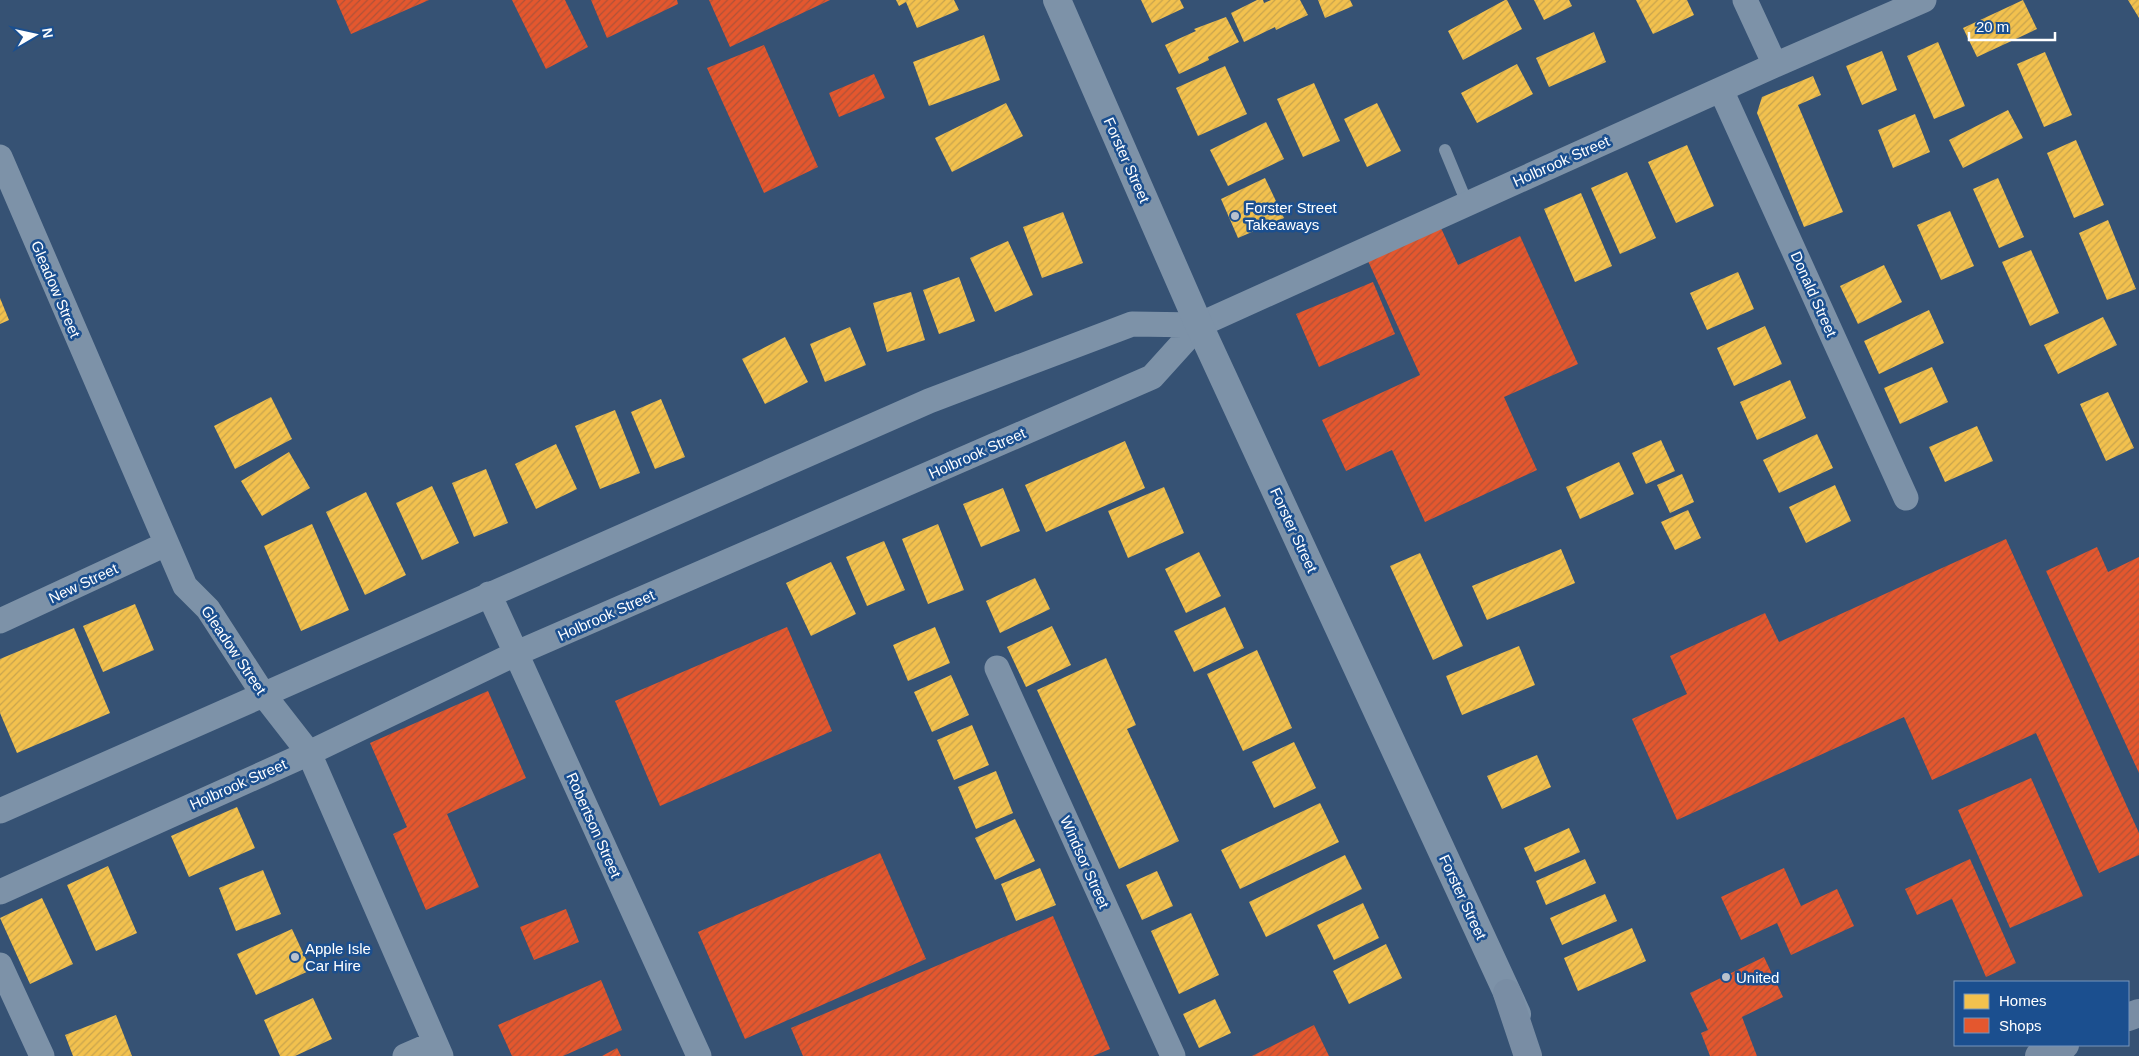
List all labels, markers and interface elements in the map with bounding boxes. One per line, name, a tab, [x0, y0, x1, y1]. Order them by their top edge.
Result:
north arrow	[10, 10, 60, 60]
scale bar	[1969, 10, 2055, 42]
text: 20 m	[1976, 18, 2009, 35]
text: N	[39, 27, 57, 39]
street label: Forster Street	[1101, 115, 1154, 206]
street label: Holbrook Street	[1510, 132, 1613, 190]
place label: Forster Street Takeaways	[1245, 199, 1338, 233]
marker: Forster Street Takeaways	[1229, 210, 1241, 222]
street label: Gleadow Street	[28, 238, 84, 341]
street label: Donald Street	[1788, 249, 1841, 340]
street label: Holbrook Street	[926, 424, 1029, 482]
street label: Forster Street	[1267, 485, 1321, 576]
street label: New Street	[46, 559, 121, 606]
street label: Holbrook Street	[555, 586, 658, 644]
street label: Gleadow Street	[198, 602, 270, 698]
street label: Holbrook Street	[187, 755, 290, 813]
street label: Robertson Street	[563, 770, 625, 881]
street label: Windsor Street	[1057, 813, 1113, 912]
street label: Forster Street	[1436, 852, 1490, 943]
place label: Apple Isle Car Hire	[305, 940, 371, 974]
marker: Apple Isle Car Hire	[289, 951, 301, 963]
place label: United	[1736, 969, 1779, 986]
marker: United	[1720, 971, 1732, 983]
legend	[1954, 981, 2129, 1046]
text: Homes	[1999, 992, 2047, 1009]
text: Shops	[1999, 1017, 2042, 1034]

